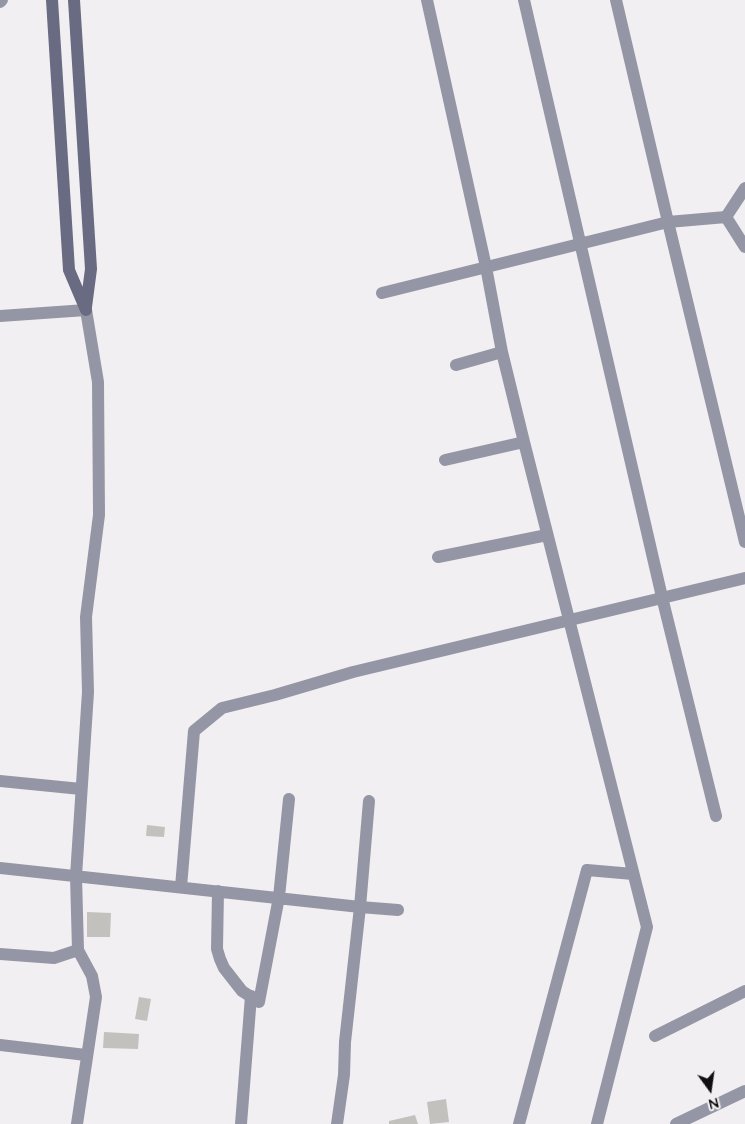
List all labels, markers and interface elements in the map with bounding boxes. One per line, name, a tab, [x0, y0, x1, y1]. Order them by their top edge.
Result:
north arrow	[685, 1064, 735, 1114]
text: N	[706, 1094, 721, 1114]

